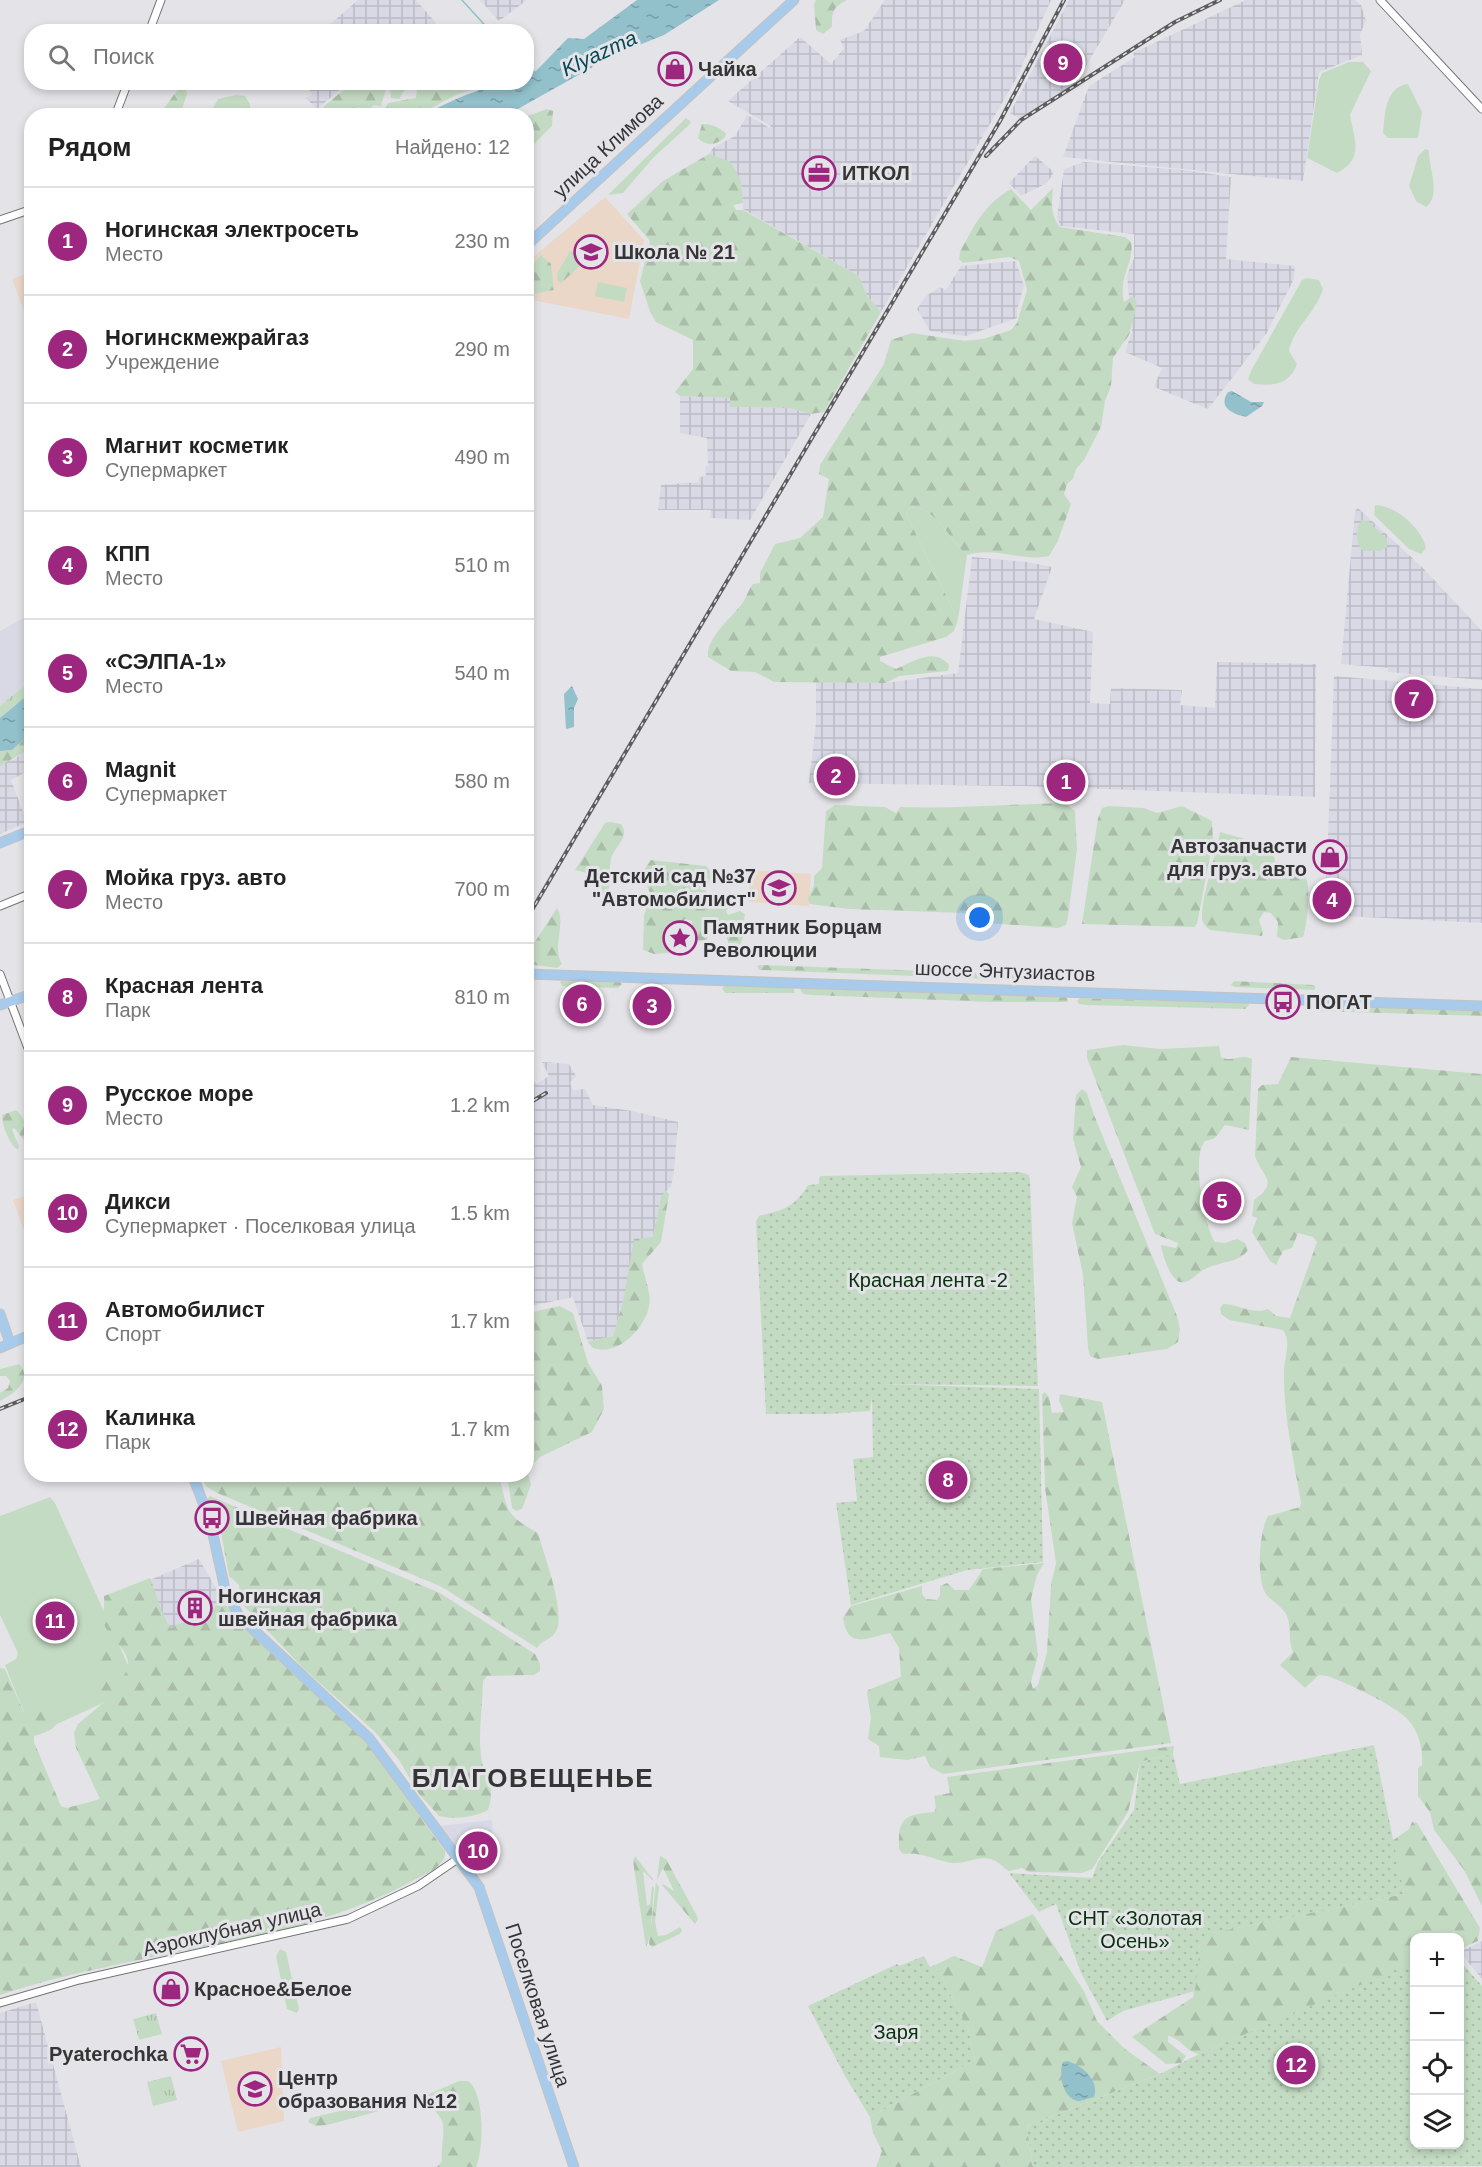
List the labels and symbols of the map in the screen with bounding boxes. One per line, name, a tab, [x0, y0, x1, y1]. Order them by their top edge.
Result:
water label: Klyazma	[558, 26, 640, 80]
pin: 9	[1044, 40, 1082, 86]
shop icon: Чайка	[657, 51, 693, 87]
place label: Чайка	[698, 58, 757, 80]
street label: улица Климова	[549, 89, 668, 202]
office icon: ИТКОЛ	[801, 155, 837, 191]
place label: ИТКОЛ	[842, 162, 910, 184]
school or university icon: Школа № 21	[573, 234, 609, 270]
place label: Школа № 21	[614, 241, 735, 263]
pin: 7	[1394, 676, 1434, 722]
pin: 2	[816, 754, 856, 798]
pin: 1	[1046, 760, 1086, 804]
place label: Автозапчасти для груз. авто	[1167, 835, 1307, 880]
shop icon: Автозапчасти для груз. авто	[1312, 839, 1348, 875]
place label: Детский сад №37 "Автомобилист"	[585, 865, 756, 910]
school or university icon: Детский сад №37 "Автомобилист"	[761, 870, 797, 906]
pin: 4	[1312, 878, 1352, 922]
your location	[965, 903, 994, 932]
place label: Памятник Борцам Революции	[703, 916, 882, 961]
place icon: Памятник Борцам Революции	[662, 920, 698, 956]
street label: шоссе Энтузиастов	[914, 957, 1096, 985]
pin: 6	[562, 982, 602, 1026]
pin: 3	[632, 984, 672, 1028]
bus stop icon: ПОГАТ	[1265, 984, 1301, 1020]
place label: ПОГАТ	[1306, 991, 1372, 1013]
pin: 5	[1202, 1178, 1242, 1224]
park label: Красная лента -2	[848, 1269, 1008, 1291]
pin: 8	[928, 1458, 968, 1502]
bus stop icon: Швейная фабрика	[194, 1500, 230, 1536]
place label: Швейная фабрика	[235, 1507, 418, 1529]
place label: Ногинская швейная фабрика	[218, 1585, 398, 1630]
building icon: Ногинская швейная фабрика	[177, 1590, 213, 1626]
pin: 11	[36, 1598, 74, 1644]
district label: БЛАГОВЕЩЕНЬЕ	[412, 1763, 654, 1793]
pin: 10	[458, 1828, 498, 1874]
street label: Аэроклубная улица	[141, 1898, 324, 1960]
park label: СНТ «Золотая Осень»	[1068, 1907, 1202, 1952]
street label: Поселковая улица	[501, 1920, 575, 2090]
shop icon: Красное&Белое	[153, 1971, 189, 2007]
place label: Красное&Белое	[194, 1978, 352, 2000]
park label: Заря	[874, 2021, 918, 2043]
supermarket icon: Pyaterochka	[173, 2036, 209, 2072]
pin: 12	[1276, 2042, 1316, 2088]
place label: Pyaterochka	[49, 2043, 169, 2065]
place label: Центр образования №12	[278, 2067, 457, 2112]
school or university icon: Центр образования №12	[237, 2071, 273, 2107]

